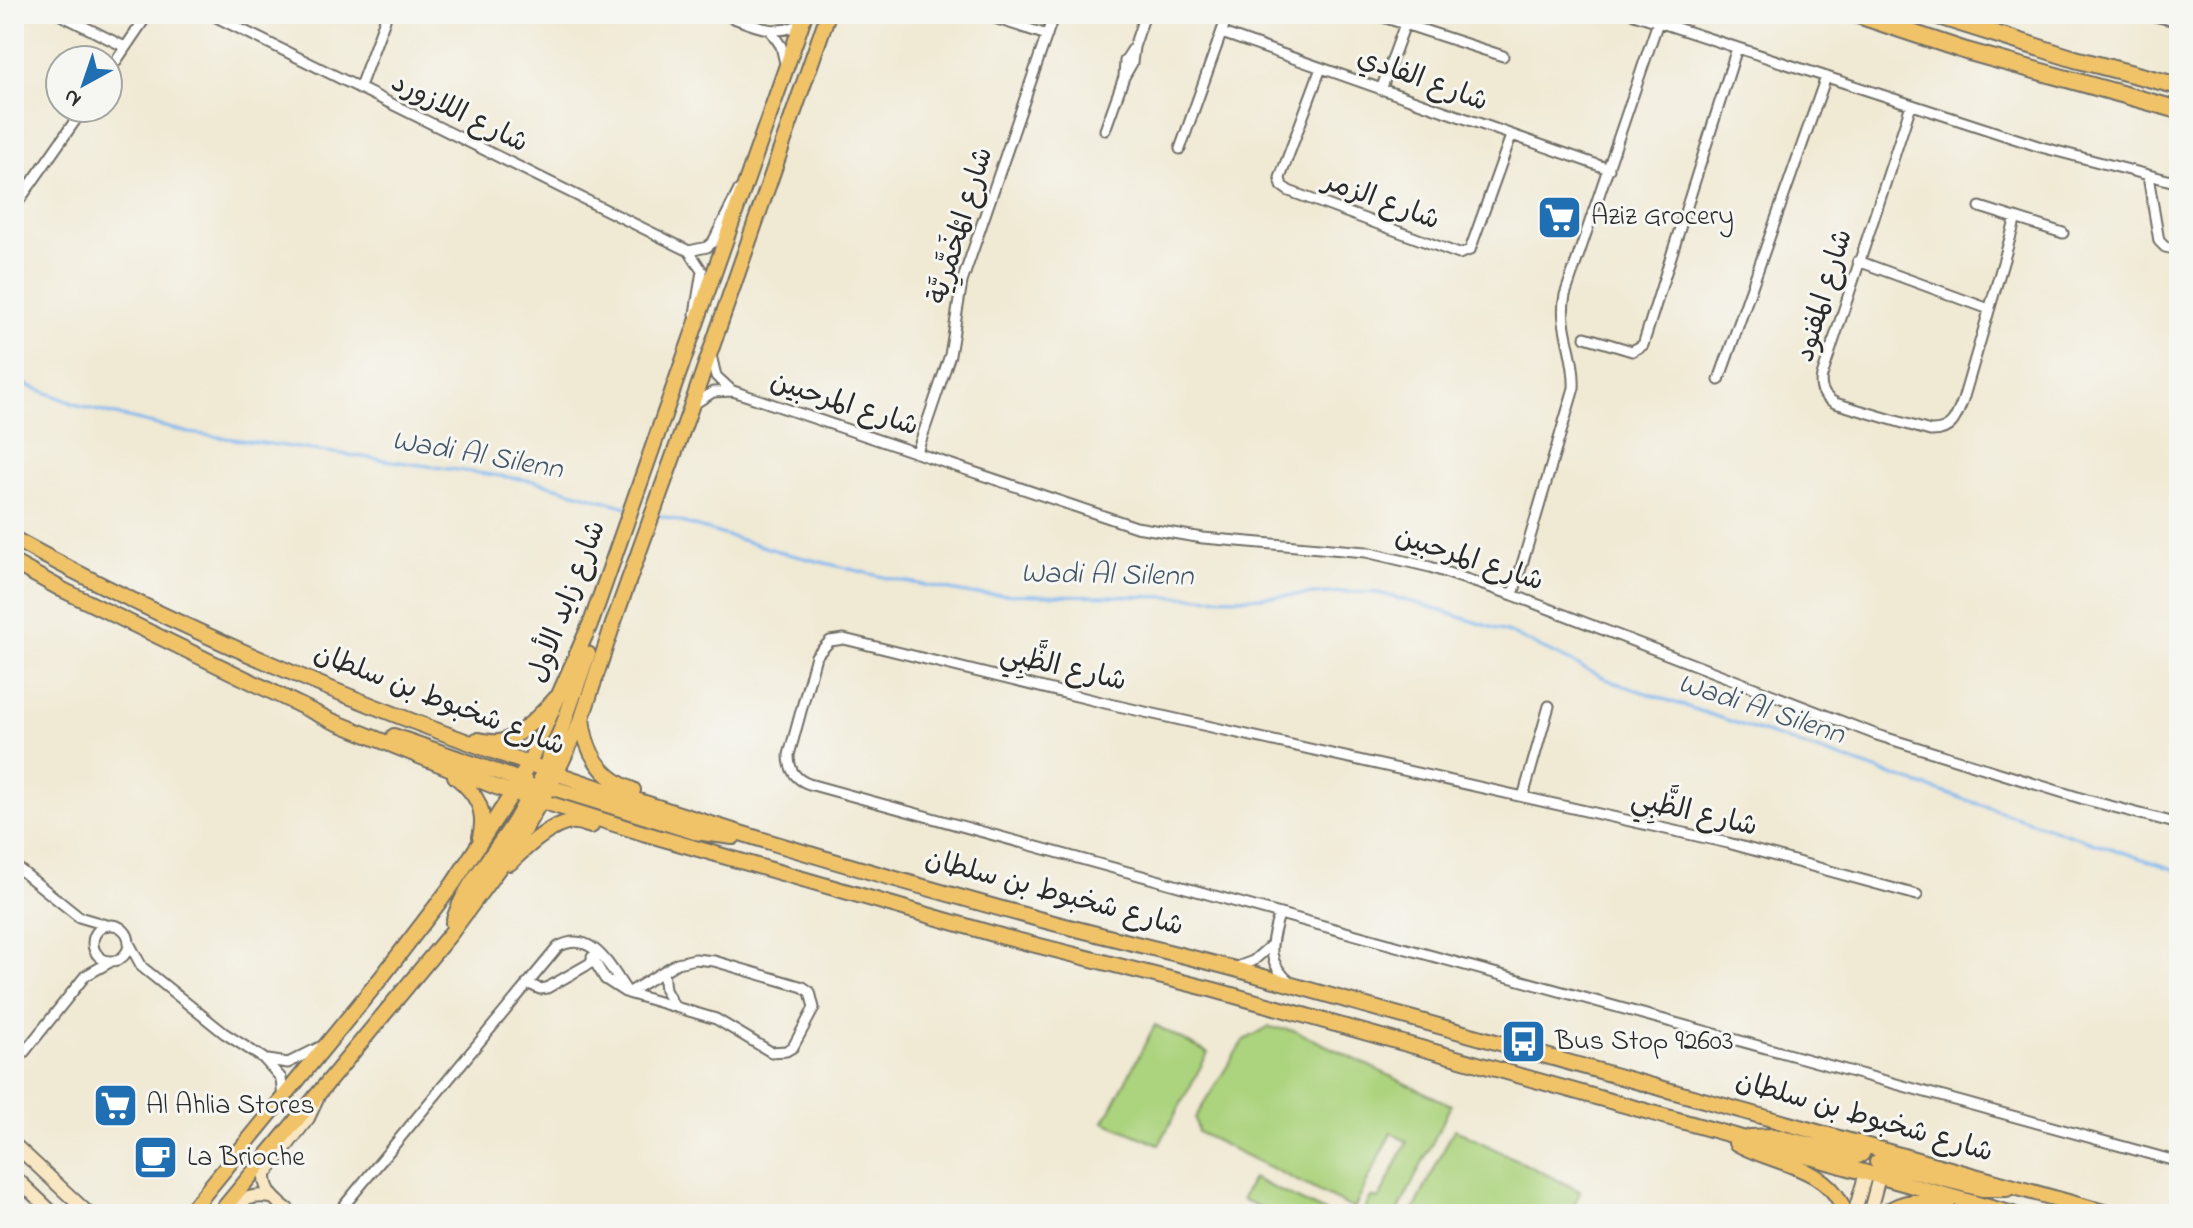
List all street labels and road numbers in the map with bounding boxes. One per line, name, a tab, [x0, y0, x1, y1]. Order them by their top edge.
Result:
street label: شارع الفادي	[1351, 38, 1493, 124]
street label: شارع اللازورد	[383, 63, 535, 165]
street label: شارع المْخَمَّرِيَّة	[918, 142, 1005, 310]
street label: شارع الزمر	[1315, 161, 1445, 242]
street label: شارع المفنود	[1785, 224, 1865, 368]
street label: شارع المرحبين	[765, 362, 923, 448]
street label: شارع زايد الأول	[517, 514, 618, 689]
street label: شارع المرحبين	[1390, 517, 1548, 603]
street label: شارع الظَّبِي	[996, 630, 1131, 704]
street label: شارع شخبوط بن سلطان	[307, 634, 571, 768]
street label: شارع الظَّبِي	[1627, 775, 1762, 849]
street label: شارع شخبوط بن سلطان	[920, 840, 1188, 948]
street label: شارع شخبوط بن سلطان	[1730, 1062, 1998, 1174]

